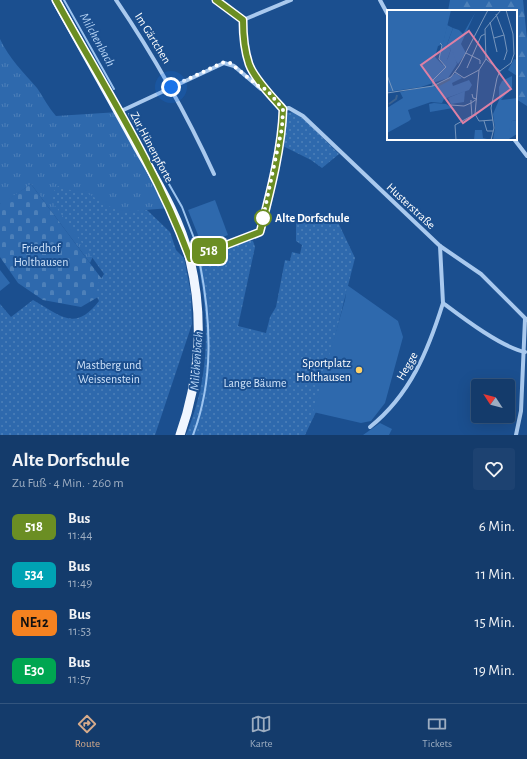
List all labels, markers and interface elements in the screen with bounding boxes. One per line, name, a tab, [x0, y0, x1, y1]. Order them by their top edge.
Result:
inset map	[387, 10, 517, 140]
water label: Milchenbach	[77, 11, 117, 69]
street label: Im Gärtchen	[133, 11, 173, 65]
your location	[161, 77, 181, 97]
street label: Zur Hünenpforte	[128, 110, 176, 184]
street label: Husterstraße	[384, 181, 438, 231]
marker: Alte Dorfschule	[254, 209, 272, 227]
place label: Alte Dorfschule	[275, 212, 350, 224]
line badge: 518	[186, 238, 232, 264]
park label: Friedhof Holthausen	[14, 242, 68, 268]
text: 518	[200, 244, 218, 258]
water label: Milchenbach	[188, 331, 206, 391]
street label: Hegge	[394, 350, 420, 382]
place label: Sportplatz Holthausen	[296, 357, 351, 383]
park label: Mastberg und Weissenstein	[77, 359, 141, 385]
marker: Sportplatz Holthausen	[354, 365, 364, 375]
park label: Lange Bäume	[223, 377, 287, 389]
north arrow	[471, 379, 515, 423]
map controls	[471, 379, 515, 423]
button: heart	[473, 448, 515, 490]
text: Alte Dorfschule	[12, 451, 130, 470]
text: Zu Fuß · 4 Min. · 260 m	[12, 477, 124, 490]
text: Bus	[68, 511, 90, 526]
text: 6 Min.	[479, 519, 515, 534]
text: 518	[25, 520, 43, 534]
text: 11:44	[68, 529, 92, 542]
text: Bus	[68, 559, 90, 574]
text: 11 Min.	[476, 567, 515, 582]
text: 534	[24, 568, 44, 582]
text: 11:49	[68, 577, 92, 590]
text: Bus	[69, 607, 91, 622]
text: 15 Min.	[474, 615, 515, 630]
text: NE12	[20, 616, 49, 630]
text: 11:53	[69, 625, 91, 638]
text: Bus	[68, 655, 90, 670]
text: 19 Min.	[474, 663, 515, 678]
text: E30	[24, 664, 44, 678]
text: 11:57	[68, 673, 91, 686]
tab: Route	[75, 713, 100, 750]
tab: Karte	[250, 713, 273, 750]
tab: Tickets	[422, 713, 452, 750]

